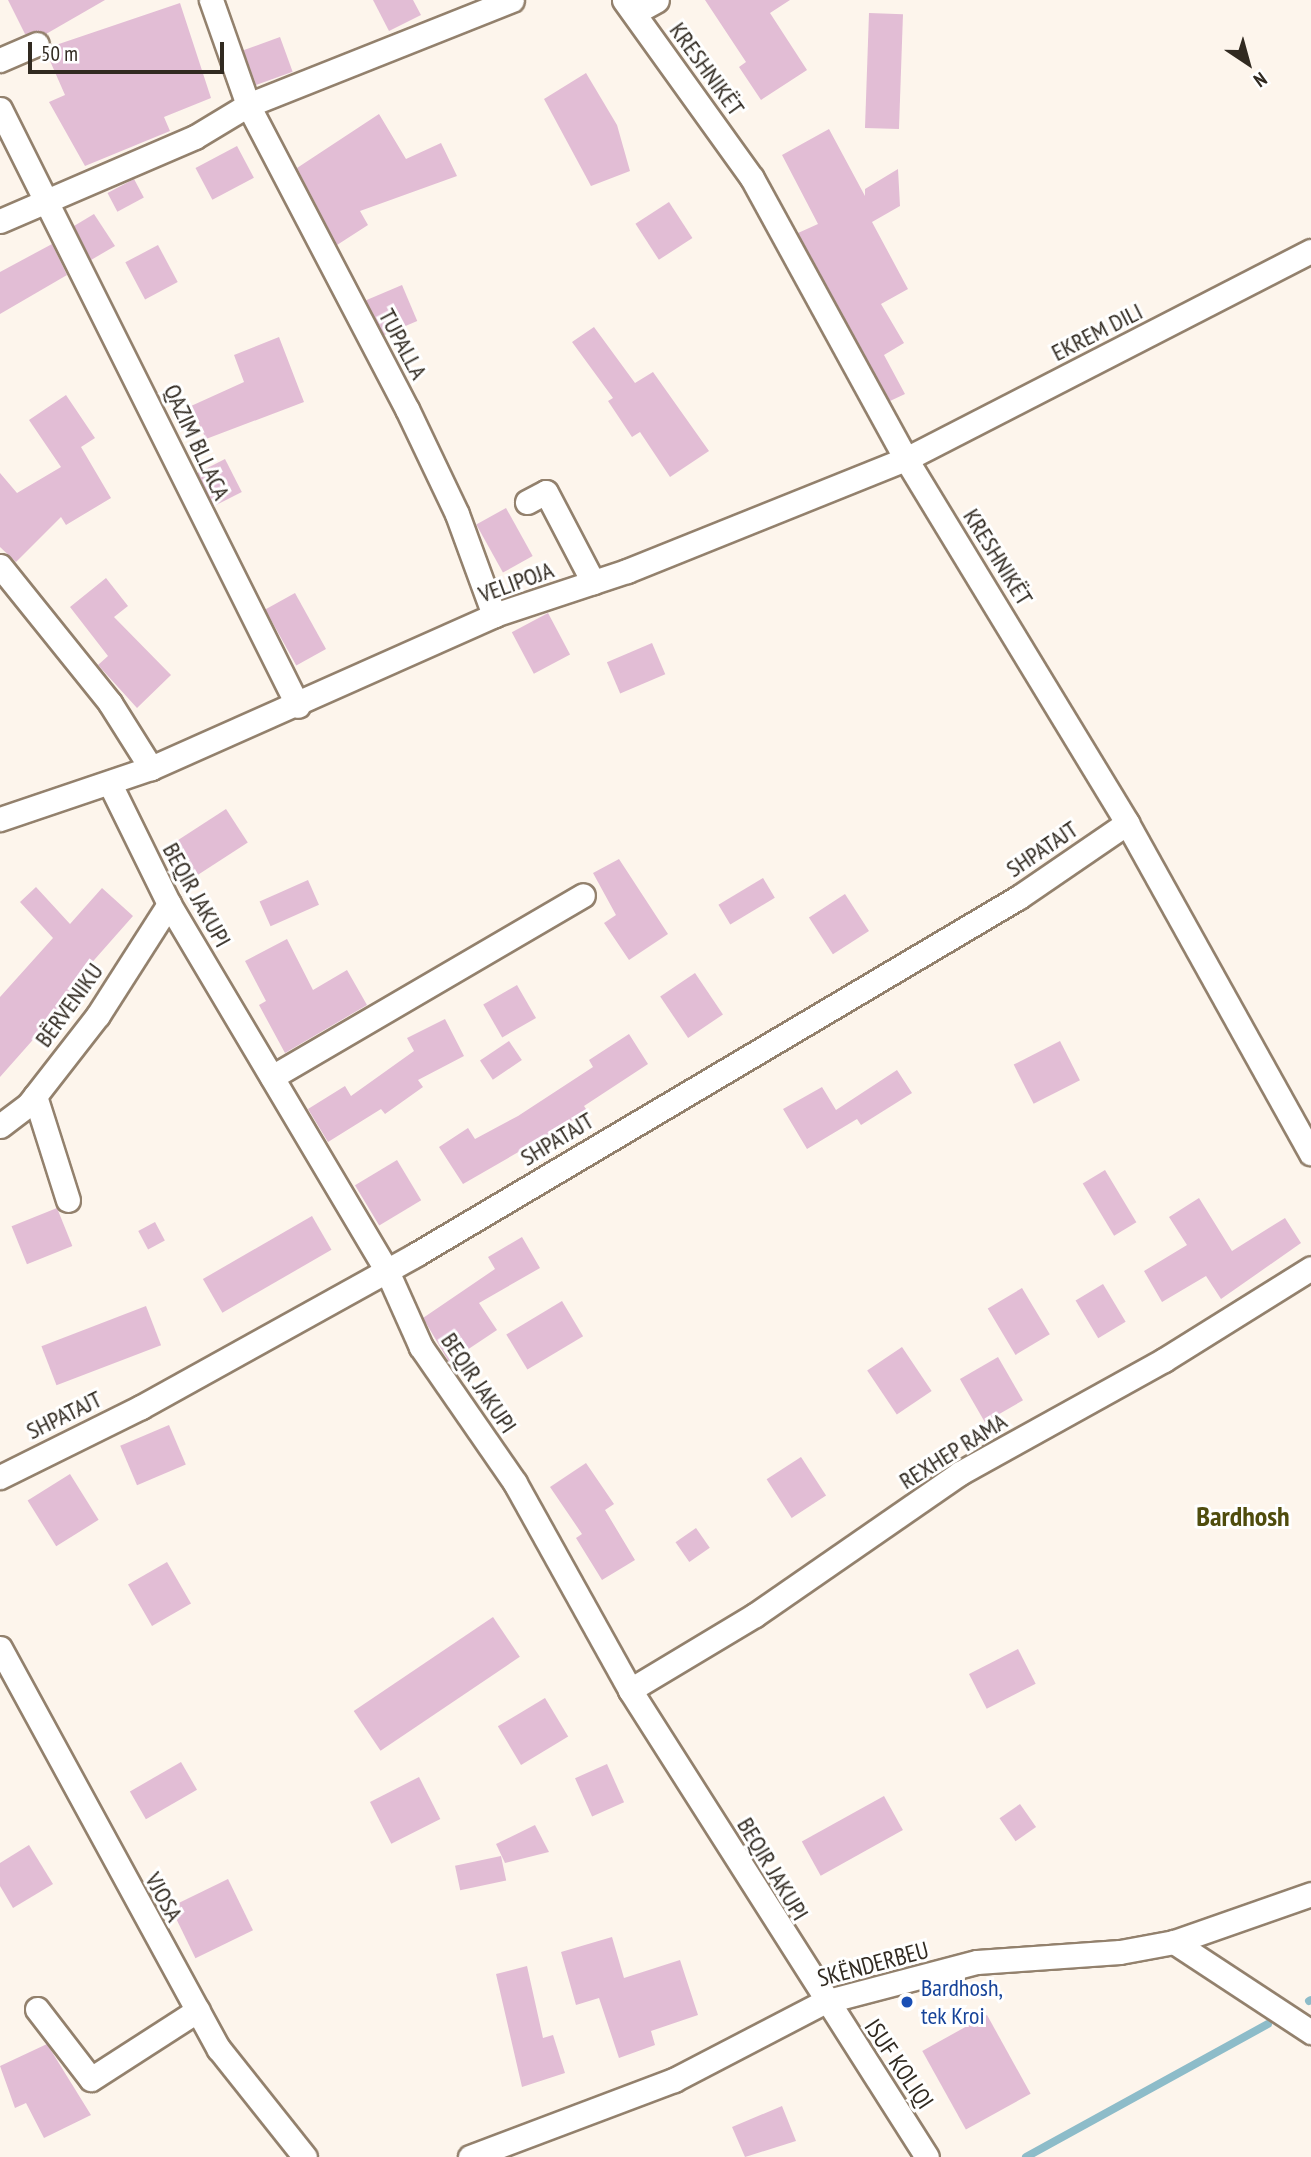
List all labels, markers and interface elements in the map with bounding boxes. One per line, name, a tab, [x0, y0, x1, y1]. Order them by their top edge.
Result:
street label: KRESHNIKËT	[664, 17, 750, 121]
scale bar	[32, 28, 228, 72]
north arrow	[1213, 28, 1283, 98]
text: 50 m	[41, 40, 78, 67]
text: N	[1249, 67, 1272, 93]
street label: EKREM DILI	[1047, 297, 1147, 367]
street label: TUPALLA	[373, 304, 433, 384]
street label: QAZIM BLLACA	[158, 380, 236, 504]
street label: KRESHNIKËT	[957, 504, 1039, 610]
street label: VELIPOJA	[475, 555, 557, 609]
street label: SHPATAJT	[1001, 815, 1083, 883]
street label: BEQIR JAKUPI	[157, 838, 237, 952]
street label: BËRVENIKU	[29, 958, 109, 1052]
street label: SHPATAJT	[515, 1106, 599, 1172]
street label: BEQIR JAKUPI	[435, 1327, 523, 1439]
street label: SHPATAJT	[22, 1385, 106, 1445]
street label: REXHEP RAMA	[894, 1407, 1012, 1495]
district label: Bardhosh	[1196, 1499, 1290, 1533]
street label: BEQIR JAKUPI	[731, 1812, 815, 1926]
street label: VJOSA	[139, 1867, 189, 1927]
street label: SKËNDERBEU	[814, 1935, 932, 1993]
place label: Bardhosh, tek Kroi	[921, 1974, 1003, 2030]
marker: Bardhosh, tek Kroi	[899, 1994, 915, 2010]
street label: ISUF KOLIQI	[858, 2014, 940, 2114]

